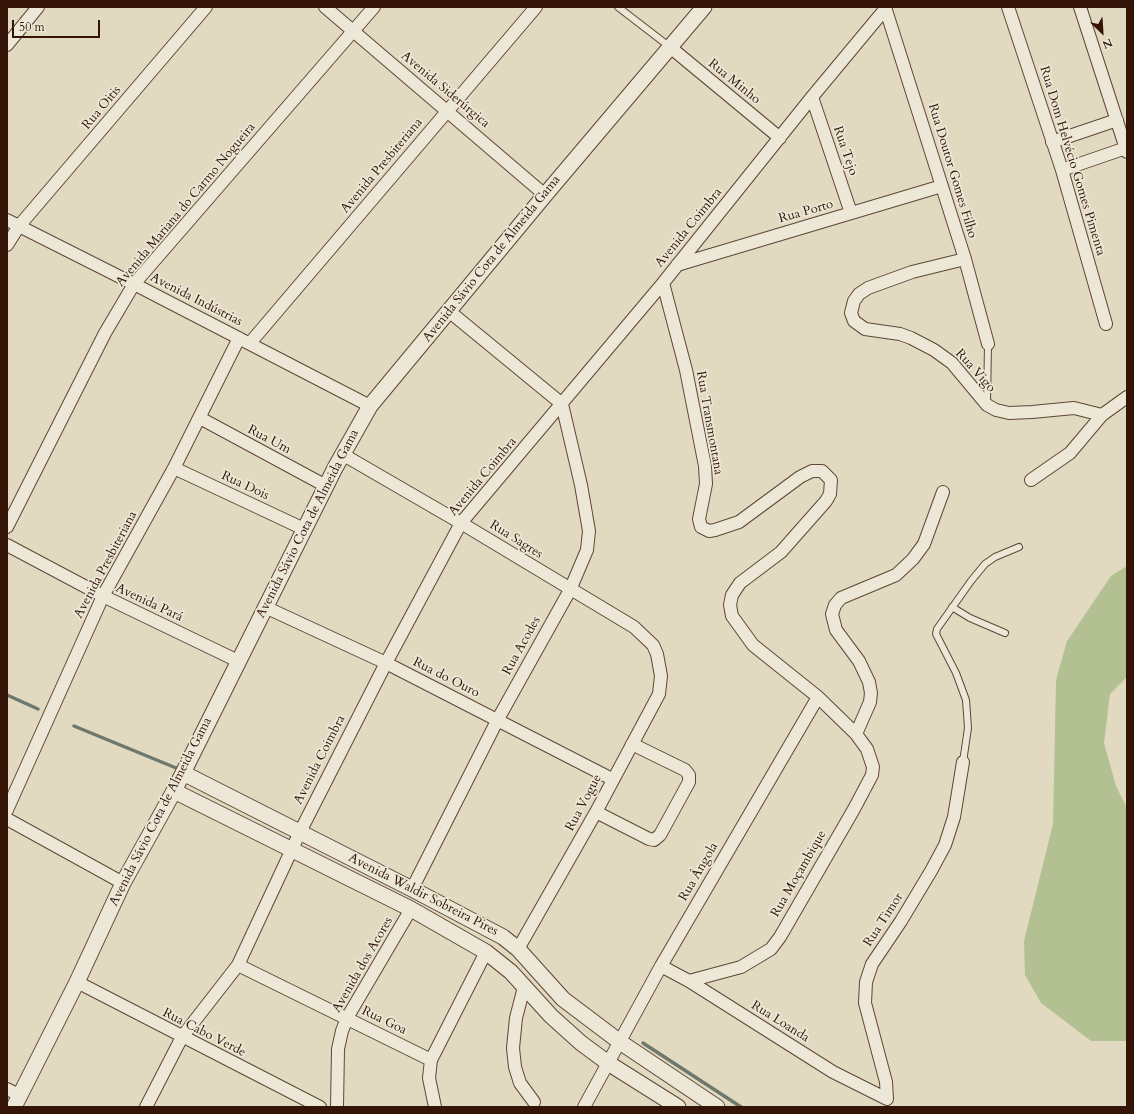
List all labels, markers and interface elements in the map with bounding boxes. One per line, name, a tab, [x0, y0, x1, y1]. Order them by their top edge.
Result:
scale bar	[14, 12, 102, 38]
north arrow	[1082, 12, 1122, 52]
text: 50 m	[19, 19, 45, 35]
text: N	[1100, 35, 1115, 52]
street label: Avenida Siderúrgica	[398, 48, 492, 132]
street label: Rua Minho	[705, 56, 763, 108]
street label: Rua Dom Helvécio Gomes Pimenta	[1036, 64, 1108, 258]
street label: Rua Oitis	[79, 83, 125, 133]
street label: Rua Doutor Gomes Filho	[924, 102, 980, 240]
street label: Avenida Presbiteriana	[338, 115, 426, 217]
street label: Avenida Mariana do Carmo Nogueira	[113, 120, 259, 290]
street label: Rua Tejo	[829, 124, 861, 178]
street label: Avenida Sávio Cota de Almeida Gama	[420, 173, 564, 345]
street label: Avenida Coimbra	[652, 185, 726, 271]
street label: Rua Porto	[777, 197, 835, 227]
street label: Avenida Indústrias	[147, 270, 245, 330]
street label: Rua Vigo	[952, 346, 998, 396]
street label: Rua Transmontana	[692, 370, 726, 476]
street label: Rua Um	[245, 422, 293, 458]
street label: Avenida Sávio Cota de Almeida Gama	[253, 427, 363, 621]
street label: Avenida Coimbra	[446, 435, 520, 519]
street label: Rua Dois	[219, 468, 271, 504]
street label: Avenida Presbiteriana	[71, 509, 141, 621]
street label: Rua Sagres	[487, 518, 545, 562]
street label: Avenida Pará	[113, 581, 185, 625]
street label: Rua Acodes	[500, 614, 544, 678]
street label: Rua do Ouro	[410, 655, 482, 701]
street label: Avenida Coimbra	[291, 713, 349, 807]
street label: Avenida Sávio Cota de Almeida Gama	[106, 715, 216, 909]
street label: Rua Vogue	[563, 772, 605, 834]
street label: Rua Moçambique	[768, 828, 830, 920]
street label: Rua Ângola	[676, 840, 722, 904]
street label: Avenida Waldir Sobreira Pires	[346, 850, 500, 940]
street label: Rua Timor	[861, 890, 907, 950]
street label: Avenida dos Acores	[329, 914, 397, 1016]
street label: Rua Loanda	[748, 998, 812, 1046]
street label: Rua Goa	[359, 1003, 409, 1039]
street label: Rua Cabo Verde	[160, 1005, 248, 1061]

